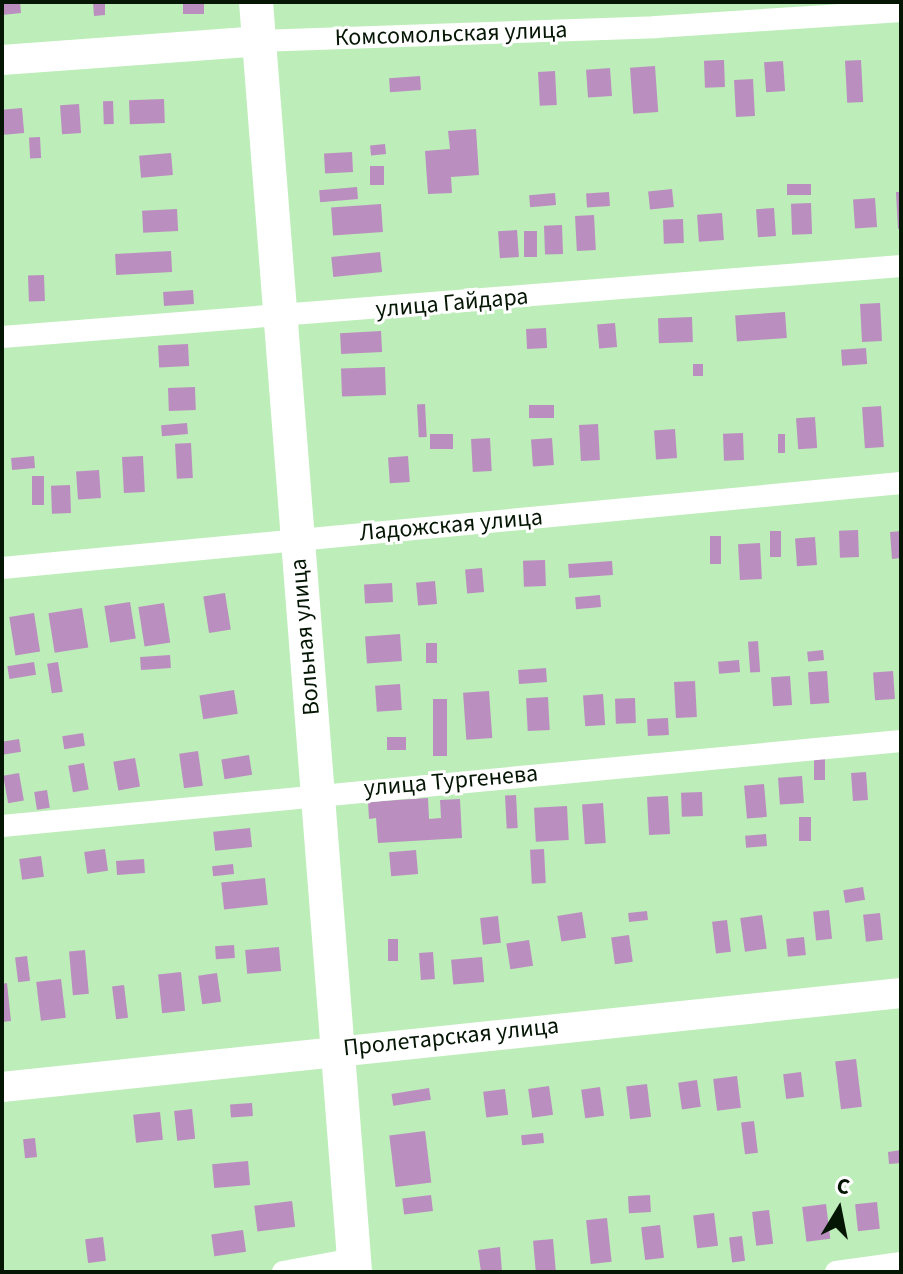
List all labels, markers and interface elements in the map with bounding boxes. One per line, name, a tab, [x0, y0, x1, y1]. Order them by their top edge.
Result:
street label: Комсомольская улица	[334, 16, 568, 52]
street label: улица Гайдара	[374, 282, 530, 324]
street label: Ладожская улица	[358, 503, 544, 547]
street label: Вольная улица	[284, 557, 326, 717]
street label: улица Тургенева	[363, 759, 539, 803]
street label: Пролетарская улица	[342, 1011, 560, 1063]
text: С	[834, 1169, 852, 1203]
north arrow	[799, 1170, 879, 1250]

